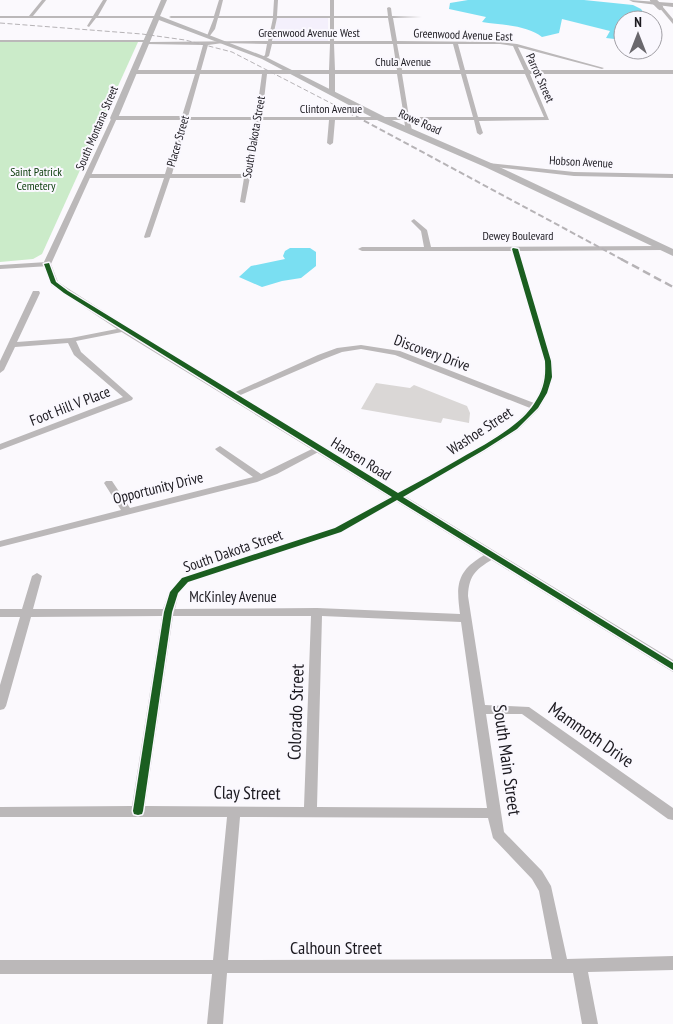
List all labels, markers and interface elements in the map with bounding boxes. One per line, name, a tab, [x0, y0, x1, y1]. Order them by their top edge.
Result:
north arrow	[613, 10, 663, 60]
text: N	[634, 13, 642, 31]
street label: Greenwood Avenue West	[258, 25, 361, 40]
street label: Greenwood Avenue East	[413, 25, 514, 44]
street label: Parrot Street	[523, 51, 558, 105]
street label: Chula Avenue	[375, 54, 431, 69]
street label: South Montana Street	[72, 83, 121, 172]
street label: South Dakota Street	[239, 94, 268, 179]
street label: Clinton Avenue	[300, 101, 362, 116]
street label: Rowe Road	[396, 105, 444, 138]
street label: Placer Street	[163, 113, 192, 168]
street label: Hobson Avenue	[549, 152, 613, 171]
park label: Saint Patrick Cemetery	[10, 164, 62, 193]
street label: Dewey Boulevard	[482, 228, 554, 243]
street label: Discovery Drive	[392, 330, 473, 375]
street label: Foot Hill V Place	[27, 381, 113, 430]
street label: Washoe Street	[443, 402, 516, 459]
street label: Hansen Road	[328, 433, 395, 484]
street label: Opportunity Drive	[111, 467, 205, 508]
street label: South Dakota Street	[181, 525, 285, 576]
street label: McKinley Avenue	[189, 587, 277, 606]
street label: Colorado Street	[282, 663, 309, 760]
street label: Mammoth Drive	[544, 697, 639, 772]
street label: South Main Street	[488, 703, 527, 817]
street label: Clay Street	[213, 780, 281, 805]
street label: Calhoun Street	[290, 936, 382, 959]

